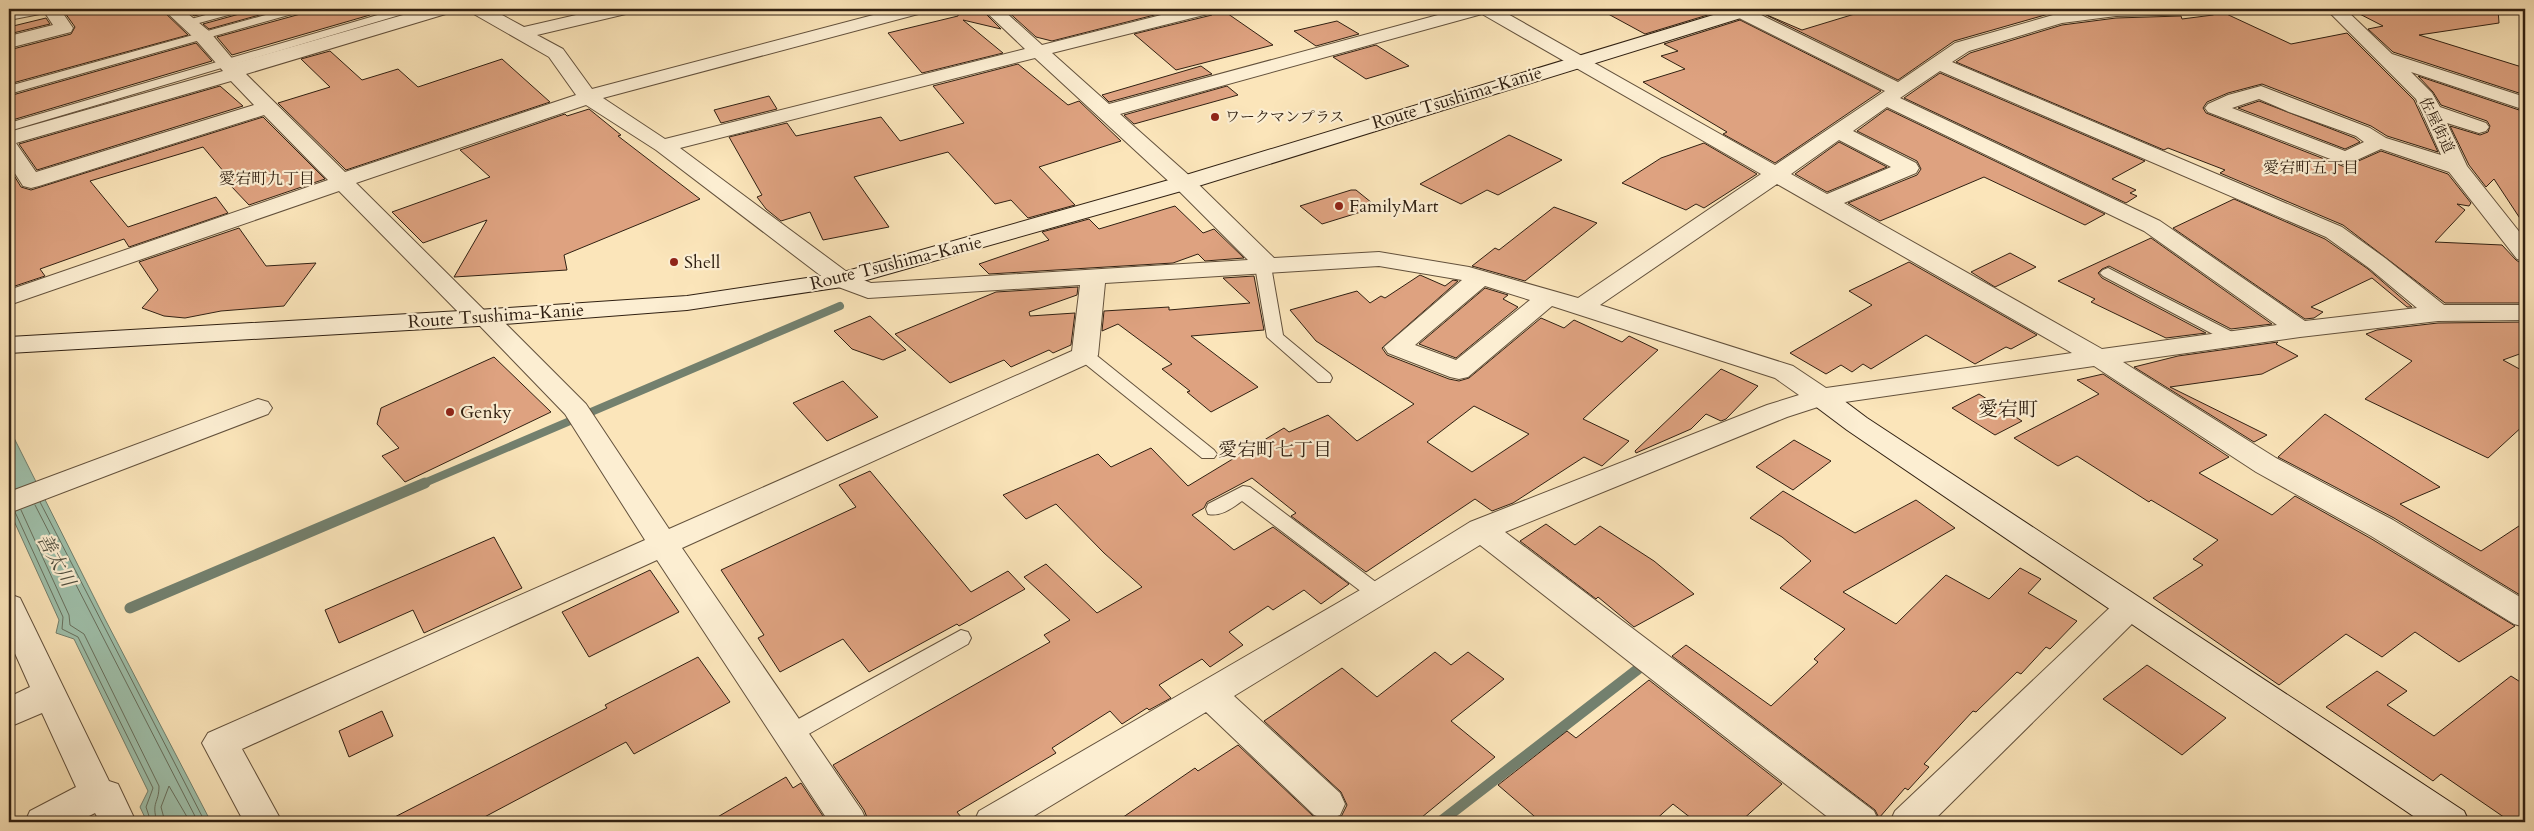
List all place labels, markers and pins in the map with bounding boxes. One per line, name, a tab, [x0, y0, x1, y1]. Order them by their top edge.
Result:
place label: ワークマンプラス	[1225, 107, 1345, 127]
marker: ワークマンプラス	[1209, 111, 1221, 123]
place label: FamilyMart	[1349, 194, 1439, 219]
marker: FamilyMart	[1333, 200, 1345, 212]
place label: Shell	[684, 250, 721, 275]
marker: Shell	[668, 256, 680, 268]
place label: Genky	[460, 400, 512, 425]
marker: Genky	[444, 406, 456, 418]

